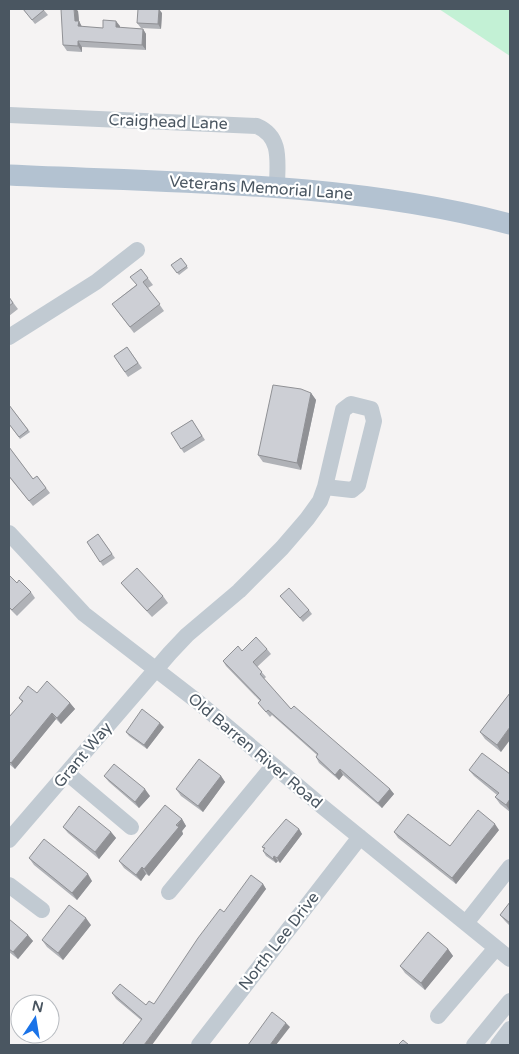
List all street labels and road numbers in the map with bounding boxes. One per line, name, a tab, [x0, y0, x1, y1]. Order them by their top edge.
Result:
street label: Craighead Lane	[108, 110, 228, 134]
street label: Veterans Memorial Lane	[169, 172, 353, 204]
street label: Old Barren River Road	[184, 689, 326, 813]
street label: Grant Way	[50, 718, 117, 792]
street label: North Lee Drive	[234, 888, 324, 994]

